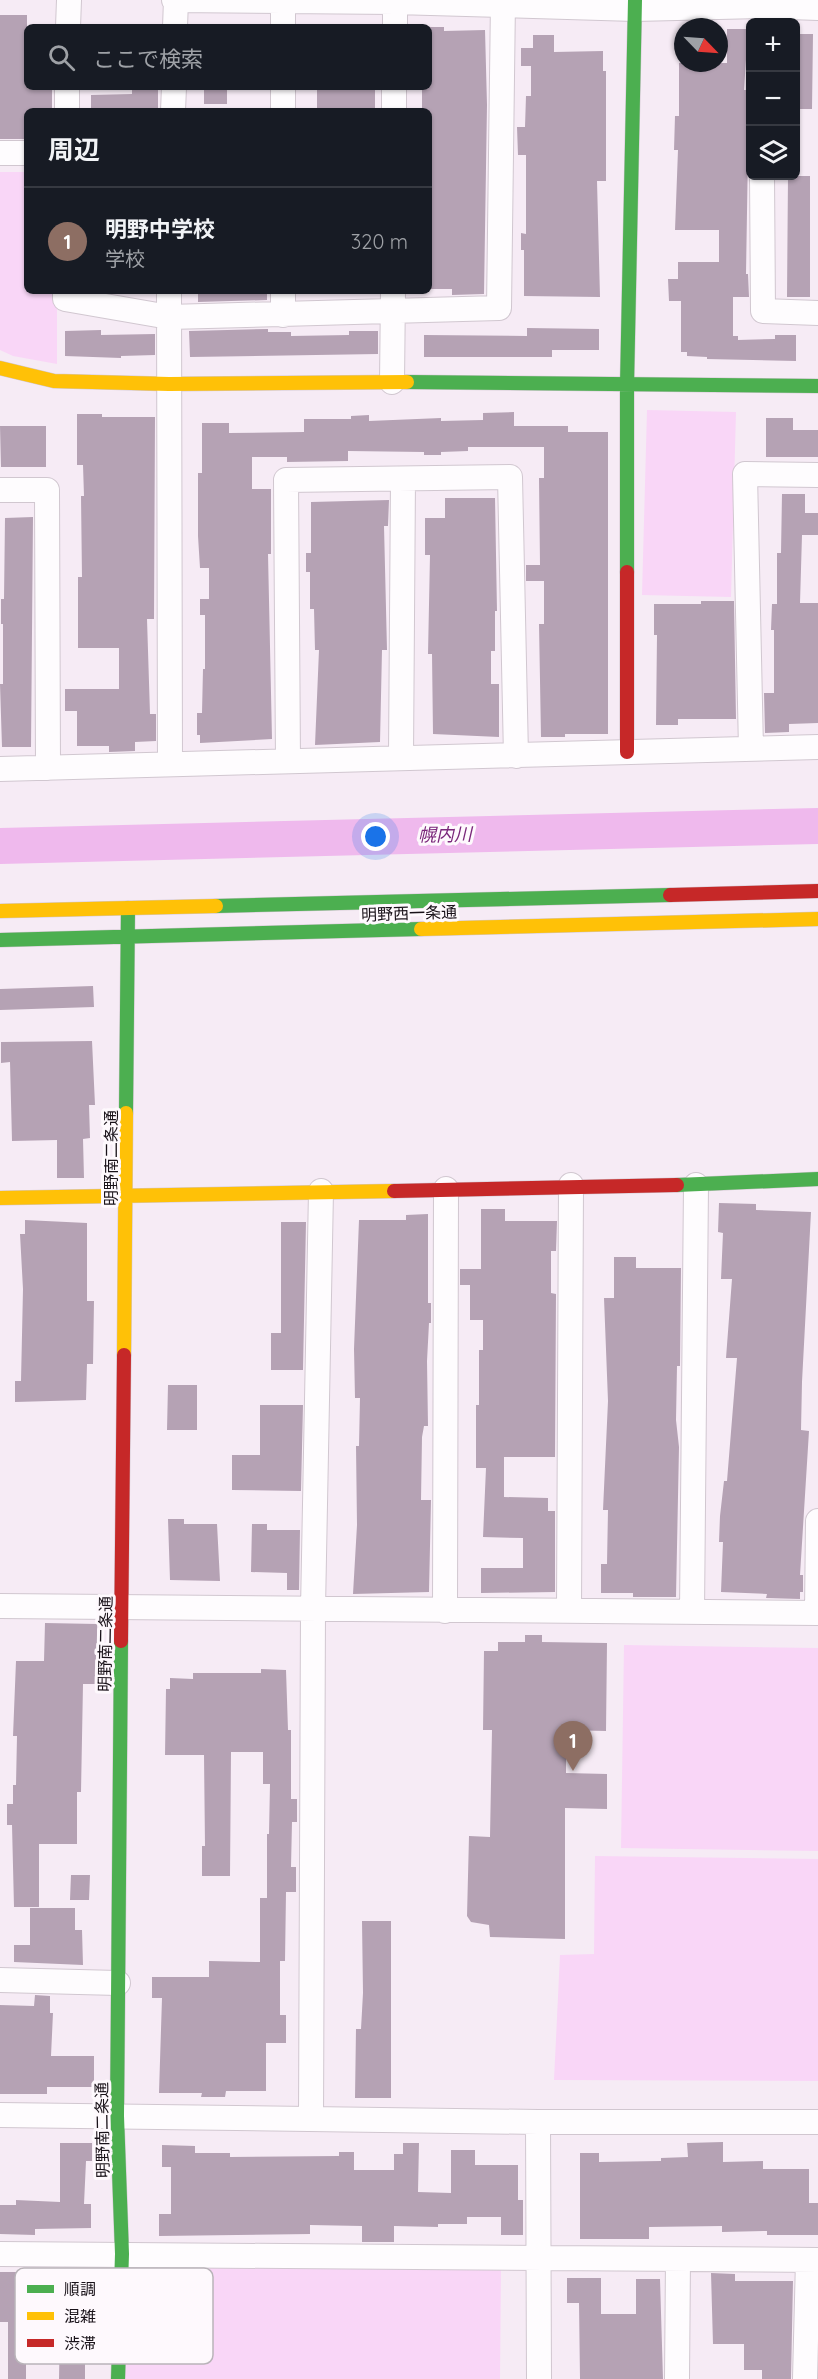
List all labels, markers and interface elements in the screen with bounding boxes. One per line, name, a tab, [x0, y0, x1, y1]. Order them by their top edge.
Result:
north arrow	[674, 18, 728, 72]
map controls	[746, 18, 800, 180]
button: +	[746, 18, 800, 72]
search box	[24, 24, 432, 90]
icon: search	[45, 41, 78, 74]
text: ここで検索	[93, 45, 203, 73]
button: −	[746, 72, 800, 126]
button: layers	[746, 126, 800, 180]
text: 周辺	[48, 133, 100, 166]
text: 明野中学校	[105, 215, 215, 243]
text: 1	[64, 229, 71, 254]
text: 320 m	[351, 229, 408, 254]
text: 学校	[105, 246, 145, 271]
your location	[361, 822, 390, 851]
water label: 幌内川	[418, 822, 474, 846]
street label: 明野西一条通	[361, 901, 457, 925]
street label: 明野南二条通	[101, 1110, 121, 1206]
street label: 明野南二条通	[94, 1596, 116, 1692]
pin: 1	[554, 1722, 592, 1771]
street label: 明野南二条通	[91, 2082, 113, 2178]
legend	[15, 2268, 213, 2364]
text: 順調	[64, 2279, 96, 2299]
text: 混雑	[64, 2306, 96, 2326]
text: 渋滞	[64, 2333, 96, 2353]

